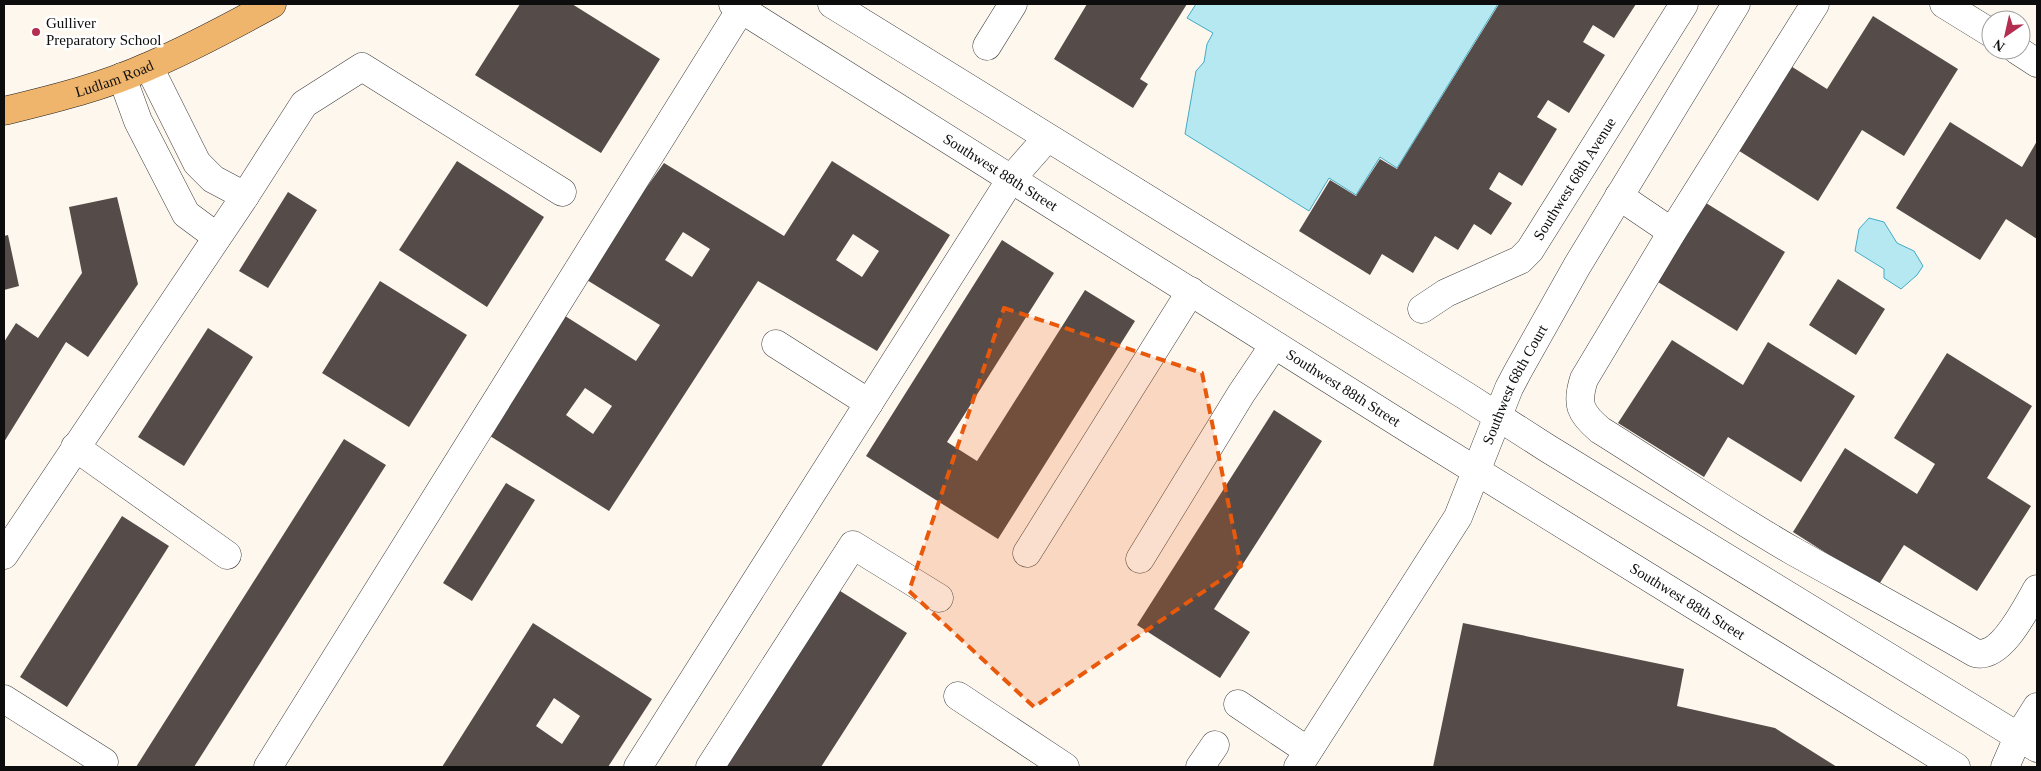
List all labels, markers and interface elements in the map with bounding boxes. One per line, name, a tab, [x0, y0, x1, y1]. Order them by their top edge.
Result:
north arrow	[1981, 10, 2031, 60]
place label: Gulliver Preparatory School	[46, 15, 161, 48]
marker: Gulliver Preparatory School	[30, 26, 42, 38]
text: N	[1991, 36, 2007, 54]
street label: Ludlam Road	[73, 57, 156, 100]
street label: Southwest 68th Avenue	[1530, 114, 1619, 243]
street label: Southwest 88th Street	[940, 130, 1061, 215]
street label: Southwest 68th Court	[1480, 321, 1551, 447]
street label: Southwest 88th Street	[1283, 346, 1404, 430]
street label: Southwest 88th Street	[1627, 560, 1748, 643]

